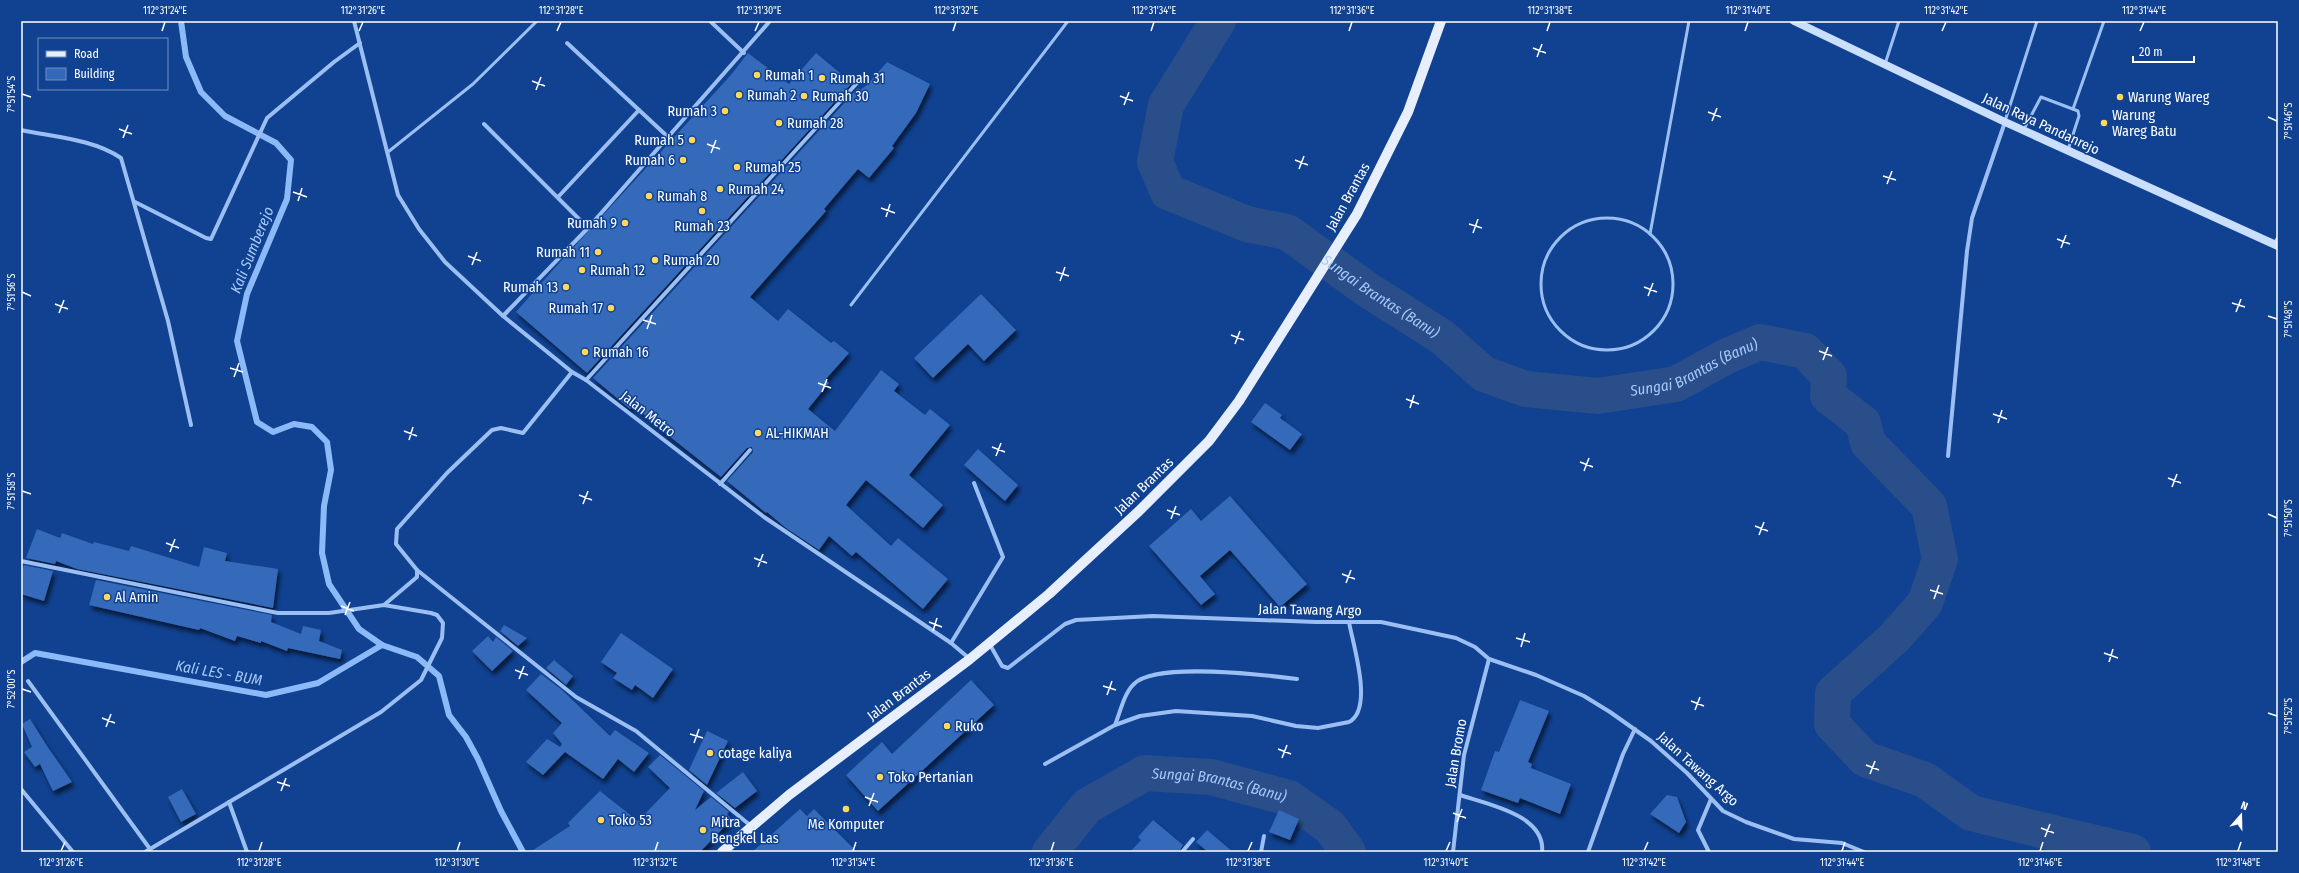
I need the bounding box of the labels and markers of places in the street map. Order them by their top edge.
place label: Rumah 1 [765,67,814,84]
marker: Rumah 1 [752,70,762,80]
place label: Rumah 31 [830,70,885,87]
marker: Rumah 31 [817,73,827,83]
place label: Rumah 2 [747,87,796,104]
place label: Rumah 30 [812,88,869,105]
place label: Warung Wareg [2128,89,2210,106]
marker: Rumah 2 [734,90,744,100]
marker: Rumah 30 [799,91,809,101]
marker: Warung Wareg [2115,92,2125,102]
place label: Rumah 3 [667,103,717,120]
marker: Rumah 3 [720,106,730,116]
place label: Warung Wareg Batu [2112,107,2177,140]
place label: Rumah 28 [787,115,843,132]
marker: Rumah 28 [774,118,784,128]
marker: Warung Wareg Batu [2099,118,2109,128]
place label: Rumah 5 [634,132,684,149]
marker: Rumah 5 [687,135,697,145]
place label: Rumah 6 [625,152,675,169]
marker: Rumah 6 [678,155,688,165]
place label: Rumah 25 [745,159,801,176]
marker: Rumah 25 [732,162,742,172]
place label: Rumah 24 [728,181,784,198]
marker: Rumah 24 [715,184,725,194]
place label: Rumah 8 [657,188,707,205]
marker: Rumah 8 [644,191,654,201]
marker: Rumah 23 [697,206,707,216]
place label: Rumah 9 [567,215,617,232]
marker: Rumah 9 [620,218,630,228]
place label: Rumah 23 [674,218,730,235]
place label: Rumah 11 [536,244,590,261]
marker: Rumah 11 [593,247,603,257]
place label: Rumah 20 [663,252,720,269]
marker: Rumah 20 [650,255,660,265]
place label: Rumah 12 [590,262,645,279]
marker: Rumah 12 [577,265,587,275]
place label: Rumah 13 [503,279,558,296]
marker: Rumah 13 [561,282,571,292]
place label: Rumah 17 [549,300,603,317]
marker: Rumah 17 [606,303,616,313]
place label: Rumah 16 [593,344,649,361]
marker: Rumah 16 [580,347,590,357]
place label: AL-HIKMAH [766,425,829,442]
marker: AL-HIKMAH [753,428,763,438]
place label: Al Amin [115,589,158,606]
marker: Al Amin [102,592,112,602]
place label: Ruko [955,718,984,735]
marker: Ruko [942,721,952,731]
place label: cotage kaliya [718,745,792,762]
marker: cotage kaliya [705,748,715,758]
place label: Toko Pertanian [888,769,973,786]
marker: Toko Pertanian [875,772,885,782]
marker: Me Komputer [841,804,851,814]
place label: Toko 53 [609,812,652,829]
place label: Mitra Bengkel Las [711,814,779,847]
marker: Toko 53 [596,815,606,825]
place label: Me Komputer [808,816,884,833]
marker: Mitra Bengkel Las [698,825,708,835]

